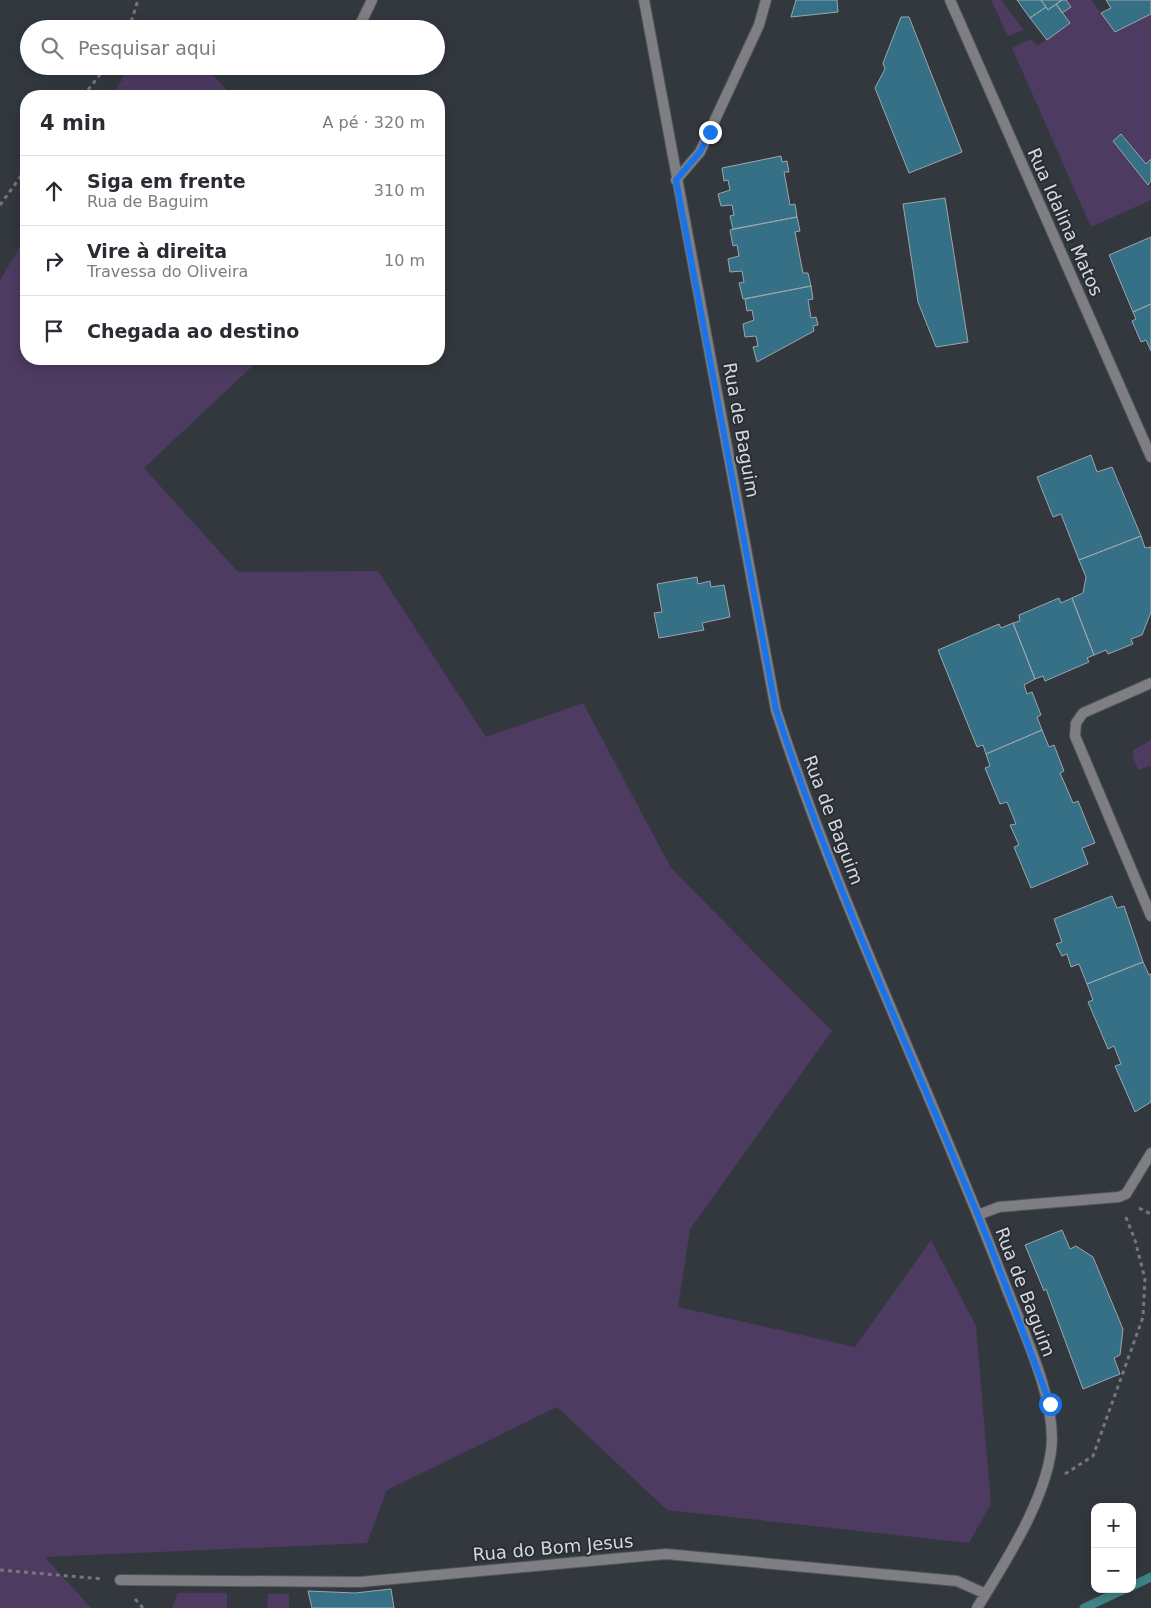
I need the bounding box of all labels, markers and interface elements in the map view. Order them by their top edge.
search box [20,20,445,75]
icon: search [38,34,66,62]
text: Pesquisar aqui [78,37,216,59]
text: 4 min [40,111,106,135]
text: A pé · 320 m [323,113,425,132]
route end [699,121,722,144]
street label: Rua Idalina Matos [1023,145,1108,299]
text: Siga em frente [87,170,246,192]
icon: ahead [40,177,68,205]
text: 310 m [374,181,425,200]
text: Rua de Baguim [87,192,209,211]
text: Vire à direita [87,240,227,262]
icon: right [40,247,68,275]
text: 10 m [384,251,425,270]
text: Travessa do Oliveira [87,262,248,281]
icon: arrive [40,317,68,345]
text: Chegada ao destino [87,320,299,342]
street label: Rua de Baguim [719,361,764,499]
street label: Rua de Baguim [799,752,868,887]
street label: Rua de Baguim [991,1224,1060,1359]
route start [1039,1393,1062,1416]
map controls [1091,1503,1136,1593]
button: + [1091,1503,1136,1548]
street label: Rua do Bom Jesus [472,1530,634,1565]
button: − [1091,1548,1136,1593]

